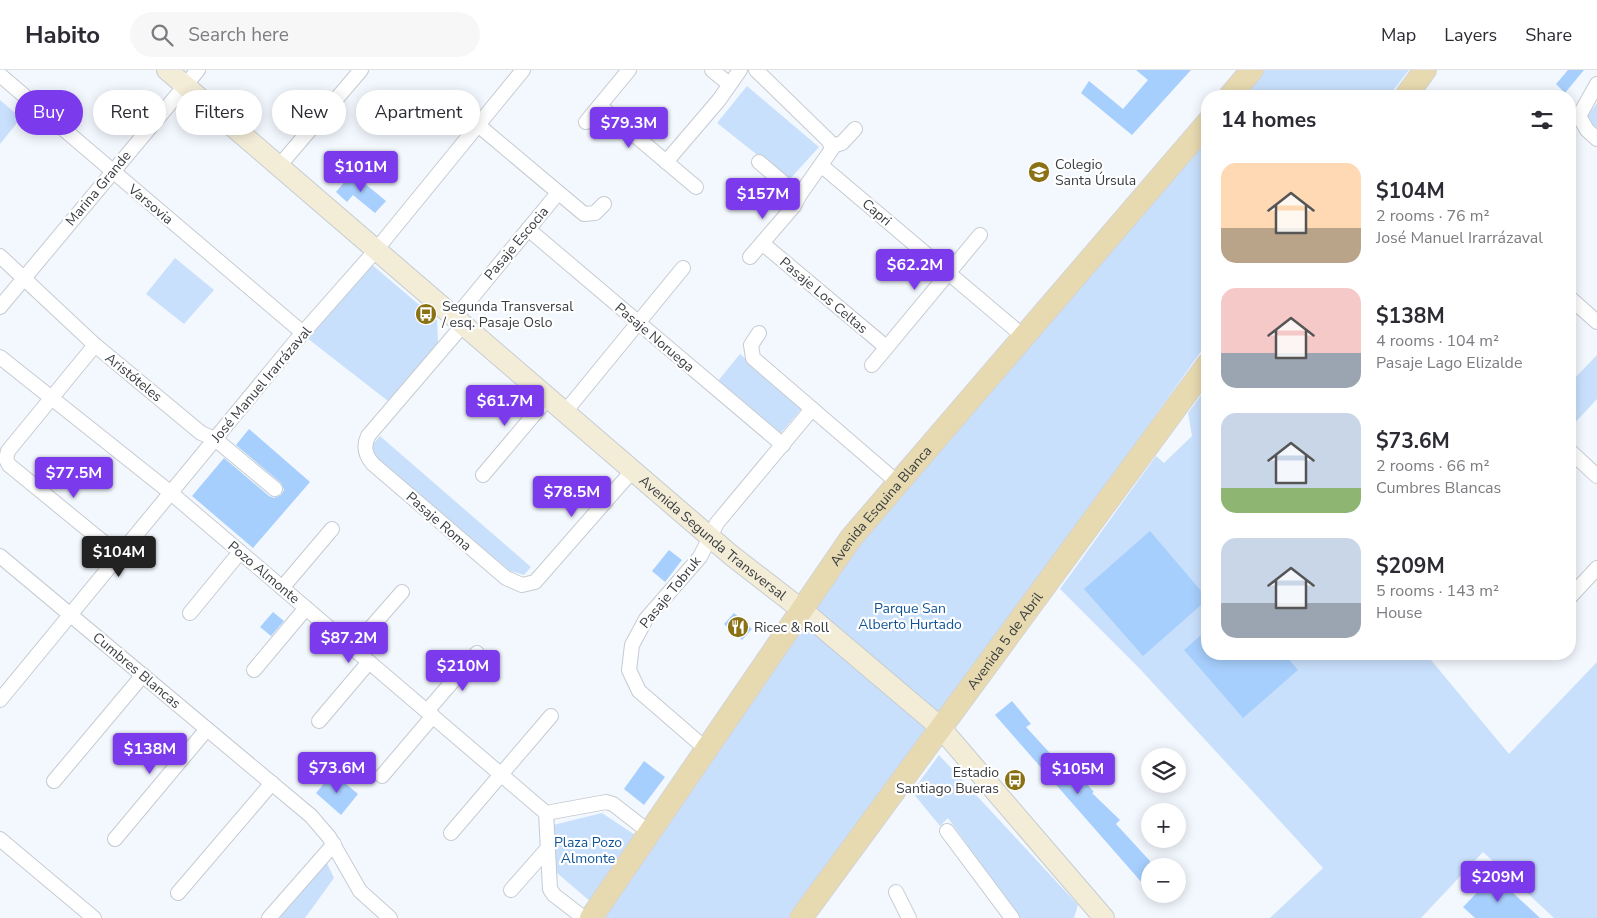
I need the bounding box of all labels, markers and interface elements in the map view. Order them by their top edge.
search box [130,12,480,57]
text: Habito [25,19,100,51]
icon: search [148,21,176,49]
text: Search here [188,22,289,48]
text: Map [1381,23,1416,47]
text: Layers [1444,23,1497,47]
text: Share [1525,23,1572,47]
chip: Buy [15,90,83,135]
chip: Rent [93,90,166,135]
chip: Filters [176,90,262,135]
chip: New [272,90,346,135]
chip: Apartment [356,90,480,135]
pin: $79.3M [588,106,670,149]
text: 14 homes [1221,106,1316,134]
icon: filters [1528,106,1556,134]
text: $79.3M [601,112,657,134]
street label: Marina Grande [61,147,135,230]
pin: $101M [326,150,396,193]
place label: Colegio Santa Úrsula [1055,155,1136,190]
text: $101M [335,156,387,178]
school or university icon: Colegio Santa Úrsula [1027,160,1051,184]
text: $104M [1376,177,1445,205]
pin: $157M [728,178,798,220]
street label: Varsovia [123,179,177,229]
text: $157M [737,183,789,205]
icon: home [1261,183,1321,243]
street label: Capri [858,194,895,230]
street label: Pasaje Escocia [480,203,553,284]
text: 2 rooms · 76 m² [1376,205,1489,227]
text: José Manuel Irarrázaval [1376,227,1543,249]
pin: $62.2M [874,248,956,291]
street label: Pasaje Los Celtas [776,253,872,338]
text: $62.2M [887,254,943,276]
place label: Segunda Transversal / esq. Pasaje Oslo [441,297,574,332]
street label: Pasaje Noruega [611,298,699,376]
bus stop icon: Segunda Transversal / esq. Pasaje Oslo [414,302,438,326]
text: $138M [1376,302,1445,330]
icon: home [1261,308,1321,368]
street label: José Manuel Irarrázaval [206,322,316,447]
text: 4 rooms · 104 m² [1376,330,1499,352]
street label: Aristóteles [101,349,166,406]
text: Pasaje Lago Elizalde [1376,352,1522,374]
pin: $61.7M [464,384,546,427]
text: $61.7M [477,390,533,412]
text: $73.6M [1376,427,1450,455]
icon: home [1261,433,1321,493]
street label: Avenida Esquina Blanca [826,442,936,570]
text: 2 rooms · 66 m² [1376,455,1489,477]
pin: $77.5M [33,456,115,499]
text: $77.5M [46,462,102,484]
street label: Avenida Segunda Transversal [635,471,791,605]
pin: $78.5M [531,476,613,518]
text: Cumbres Blancas [1376,477,1501,499]
text: $78.5M [544,481,600,503]
street label: Pasaje Roma [402,488,475,555]
pin: $104M [84,536,154,578]
street label: Pozo Almonte [224,537,304,608]
text: $104M [93,541,145,563]
street label: Pasaje Tobruk [635,552,706,632]
text: $209M [1376,552,1445,580]
icon: home [1261,558,1321,618]
text: 5 rooms · 143 m² [1376,580,1499,602]
street label: Avenida 5 de Abril [963,588,1048,694]
park label: Parque San Alberto Hurtado [858,599,962,634]
text: House [1376,602,1422,624]
restaurant icon: Ricec & Roll [726,615,750,639]
place label: Ricec & Roll [754,618,830,637]
pin: $87.2M [308,622,390,664]
text: $87.2M [321,627,377,649]
street label: Cumbres Blancas [89,628,185,713]
pin: $210M [428,650,498,692]
text: $210M [437,655,489,677]
pin: $138M [115,732,185,775]
text: $138M [124,738,176,760]
map controls [1141,748,1186,903]
button: layers [1141,748,1186,793]
pin: $73.6M [296,752,378,794]
pin: $105M [1043,752,1113,795]
text: $73.6M [309,757,365,779]
text: $105M [1052,758,1104,780]
place label: Estadio Santiago Bueras [896,763,999,798]
bus stop icon: Estadio Santiago Bueras [1003,768,1027,792]
button: + [1141,803,1186,848]
park label: Plaza Pozo Almonte [554,833,622,868]
button: − [1141,858,1186,903]
pin: $209M [1463,860,1533,903]
text: $209M [1472,866,1524,888]

